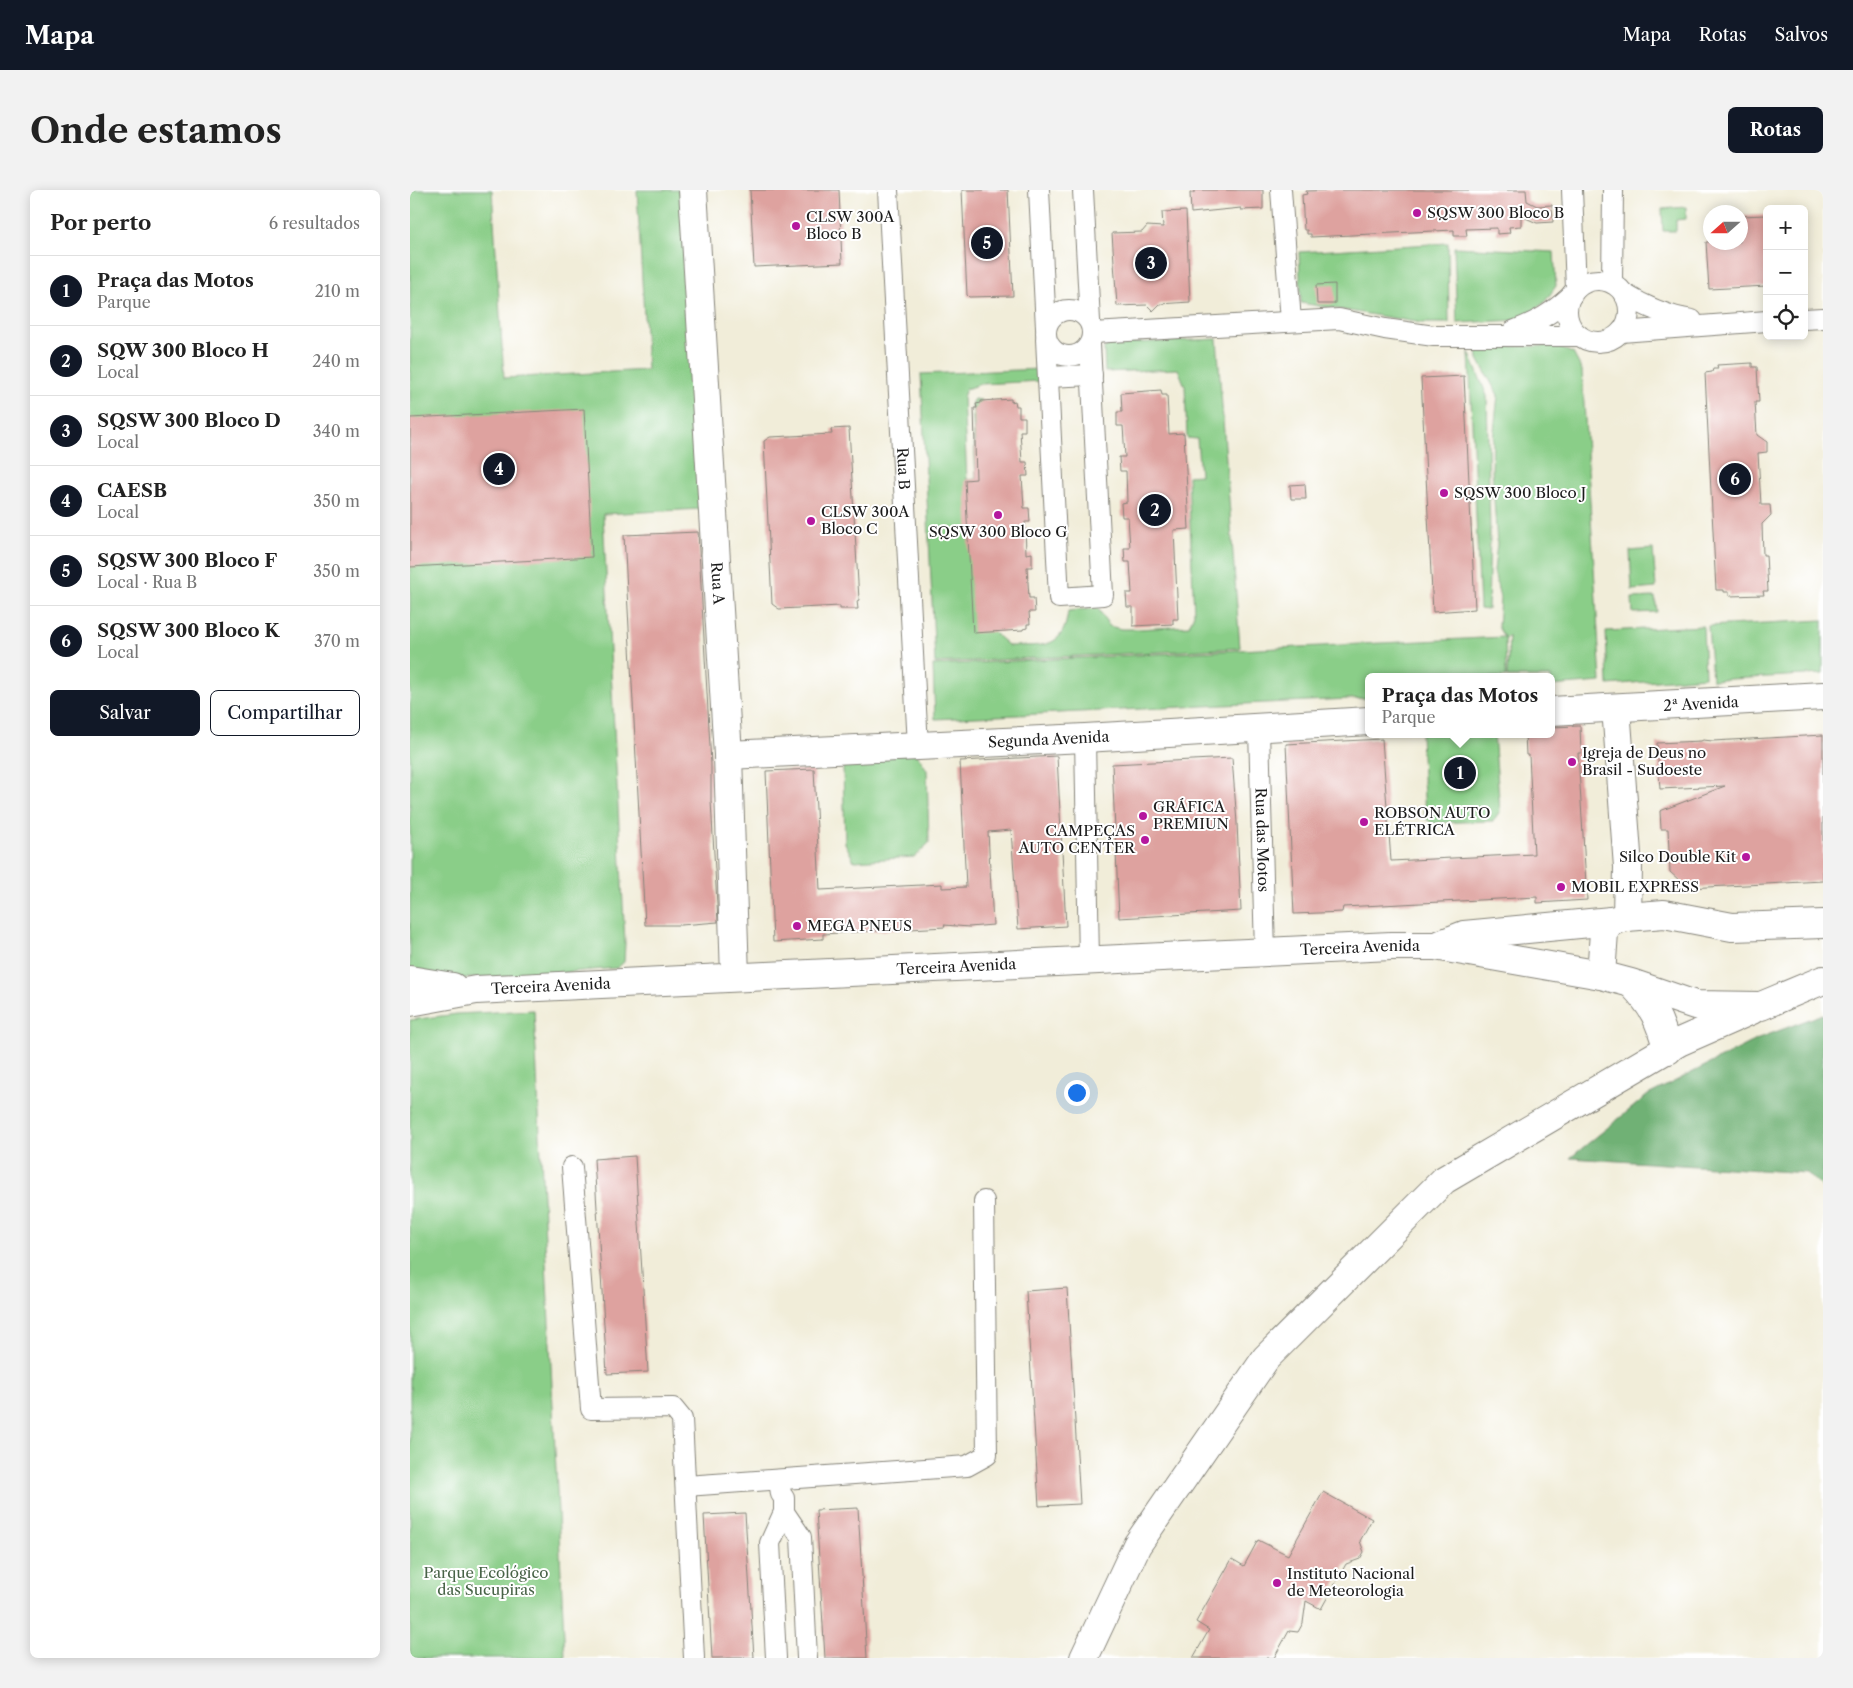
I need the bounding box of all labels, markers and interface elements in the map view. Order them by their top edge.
text: Mapa [25,21,94,50]
text: Mapa [1623,24,1671,46]
text: Rotas [1699,24,1747,46]
text: Salvos [1775,24,1828,46]
button: Rotas [1728,107,1823,153]
text: Onde estamos [30,109,282,152]
place label: SQSW 300 Bloco B [1427,203,1564,222]
north arrow [1703,205,1748,250]
map controls [1763,205,1808,340]
button: + [1763,205,1808,250]
place label: CLSW 300A Bloco B [806,207,895,243]
marker: SQSW 300 Bloco B [1411,207,1423,219]
text: Por perto [50,210,151,235]
text: 6 resultados [269,213,360,233]
marker: CLSW 300A Bloco B [790,220,802,232]
pin: 5 [971,224,1003,262]
pin: 3 [1135,244,1167,282]
button: − [1763,250,1808,295]
text: Praça das Motos [97,269,254,292]
text: 1 [62,281,70,301]
text: 210 m [315,281,360,301]
text: Parque [97,292,151,312]
button: locate [1763,295,1808,340]
text: SQW 300 Bloco H [97,339,269,362]
text: 2 [61,351,71,371]
text: 240 m [312,351,360,371]
text: Local [97,362,139,382]
text: SQSW 300 Bloco D [97,409,281,432]
text: 3 [61,421,71,441]
text: 340 m [313,421,360,441]
text: Local [97,432,139,452]
street label: Rua B [893,447,914,490]
pin: 4 [483,450,515,488]
pin: 6 [1719,460,1751,498]
text: CAESB [97,479,167,502]
place label: SQSW 300 Bloco J [1454,483,1586,502]
marker: SQSW 300 Bloco J [1438,487,1450,499]
text: 4 [61,491,71,511]
text: 350 m [313,491,360,511]
pin: 2 [1139,491,1171,529]
text: Local [97,502,139,522]
place label: CLSW 300A Bloco C [821,502,910,538]
marker: SQSW 300 Bloco G [992,509,1004,521]
marker: CLSW 300A Bloco C [805,515,817,527]
place label: SQSW 300 Bloco G [929,522,1067,541]
text: SQSW 300 Bloco F [97,549,277,572]
text: 5 [62,561,70,581]
text: 350 m [313,561,360,581]
street label: Rua A [707,561,729,606]
text: Local · Rua B [97,572,197,592]
text: SQSW 300 Bloco K [97,619,279,642]
text: 6 [61,631,71,651]
text: 370 m [314,631,360,651]
text: Local [97,642,139,662]
popup [1365,673,1555,738]
text: Praça das Motos [1382,684,1538,707]
button: Salvar [50,690,200,736]
button: Compartilhar [210,690,360,736]
street label: 2ª Avenida [1663,692,1739,715]
text: Parque [1382,707,1435,727]
street label: Segunda Avenida [987,727,1110,752]
place label: Igreja de Deus no Brasil - Sudoeste [1582,743,1706,779]
pin: 1 [1444,754,1476,792]
marker: Igreja de Deus no Brasil - Sudoeste [1566,756,1578,768]
street label: Rua das Motos [1252,787,1273,892]
place label: GRÁFICA PREMIUN [1153,797,1229,833]
place label: ROBSON AUTO ELÉTRICA [1374,803,1490,839]
marker: GRÁFICA PREMIUN [1137,810,1149,822]
marker: ROBSON AUTO ELÉTRICA [1358,816,1370,828]
place label: CAMPEÇAS AUTO CENTER [1017,821,1136,857]
marker: CAMPEÇAS AUTO CENTER [1139,834,1151,846]
place label: Silco Double Kit [1619,847,1737,866]
marker: Silco Double Kit [1740,851,1752,863]
place label: MOBIL EXPRESS [1571,877,1699,896]
marker: MOBIL EXPRESS [1555,881,1567,893]
place label: MEGA PNEUS [807,916,912,935]
marker: MEGA PNEUS [791,920,803,932]
street label: Terceira Avenida [1300,936,1420,959]
street label: Terceira Avenida [896,954,1017,979]
street label: Terceira Avenida [490,974,611,998]
your location [1064,1080,1090,1106]
park label: Parque Ecológico das Sucupiras [423,1563,549,1599]
place label: Instituto Nacional de Meteorologia [1287,1564,1415,1600]
marker: Instituto Nacional de Meteorologia [1271,1577,1283,1589]

